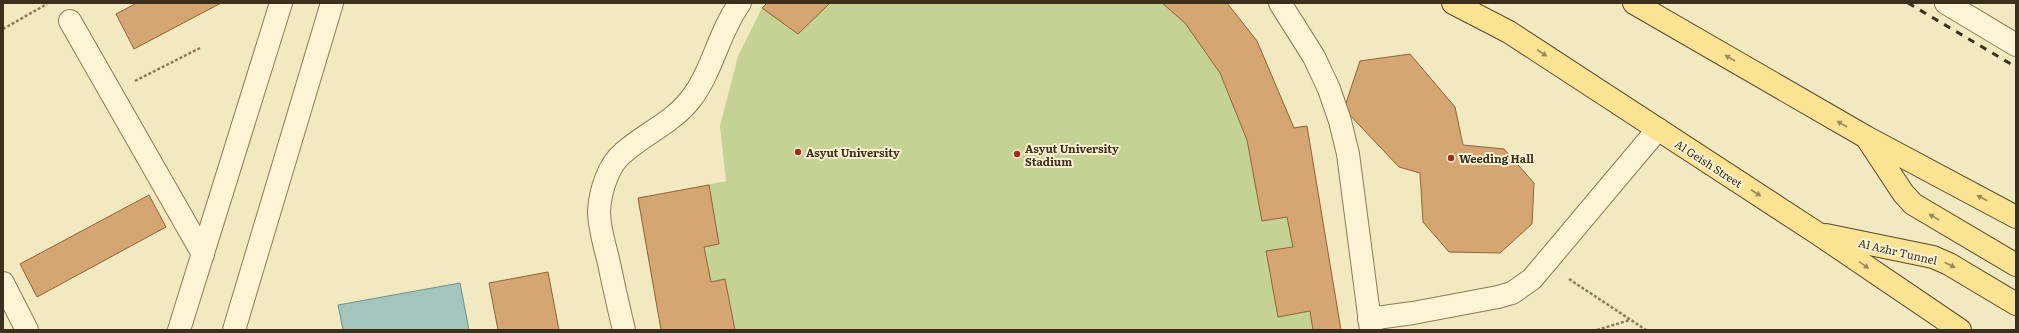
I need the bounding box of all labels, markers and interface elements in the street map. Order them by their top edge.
one-way arrow [1537,49,1547,57]
one-way arrow [1724,55,1736,62]
one-way arrow [1836,120,1848,127]
street label: Al Geish Street [1672,135,1746,191]
place label: Asyut University Stadium [1025,140,1119,169]
place label: Asyut University [806,144,900,160]
marker: Asyut University [793,147,803,157]
marker: Asyut University Stadium [1012,149,1022,159]
place label: Weeding Hall [1459,150,1534,166]
marker: Weeding Hall [1446,153,1456,163]
one-way arrow [1751,189,1761,197]
one-way arrow [1976,195,1987,202]
one-way arrow [1928,214,1940,221]
street label: Al Azhr Tunnel [1857,234,1939,268]
one-way arrow [1859,261,1870,269]
one-way arrow [1944,262,1956,268]

